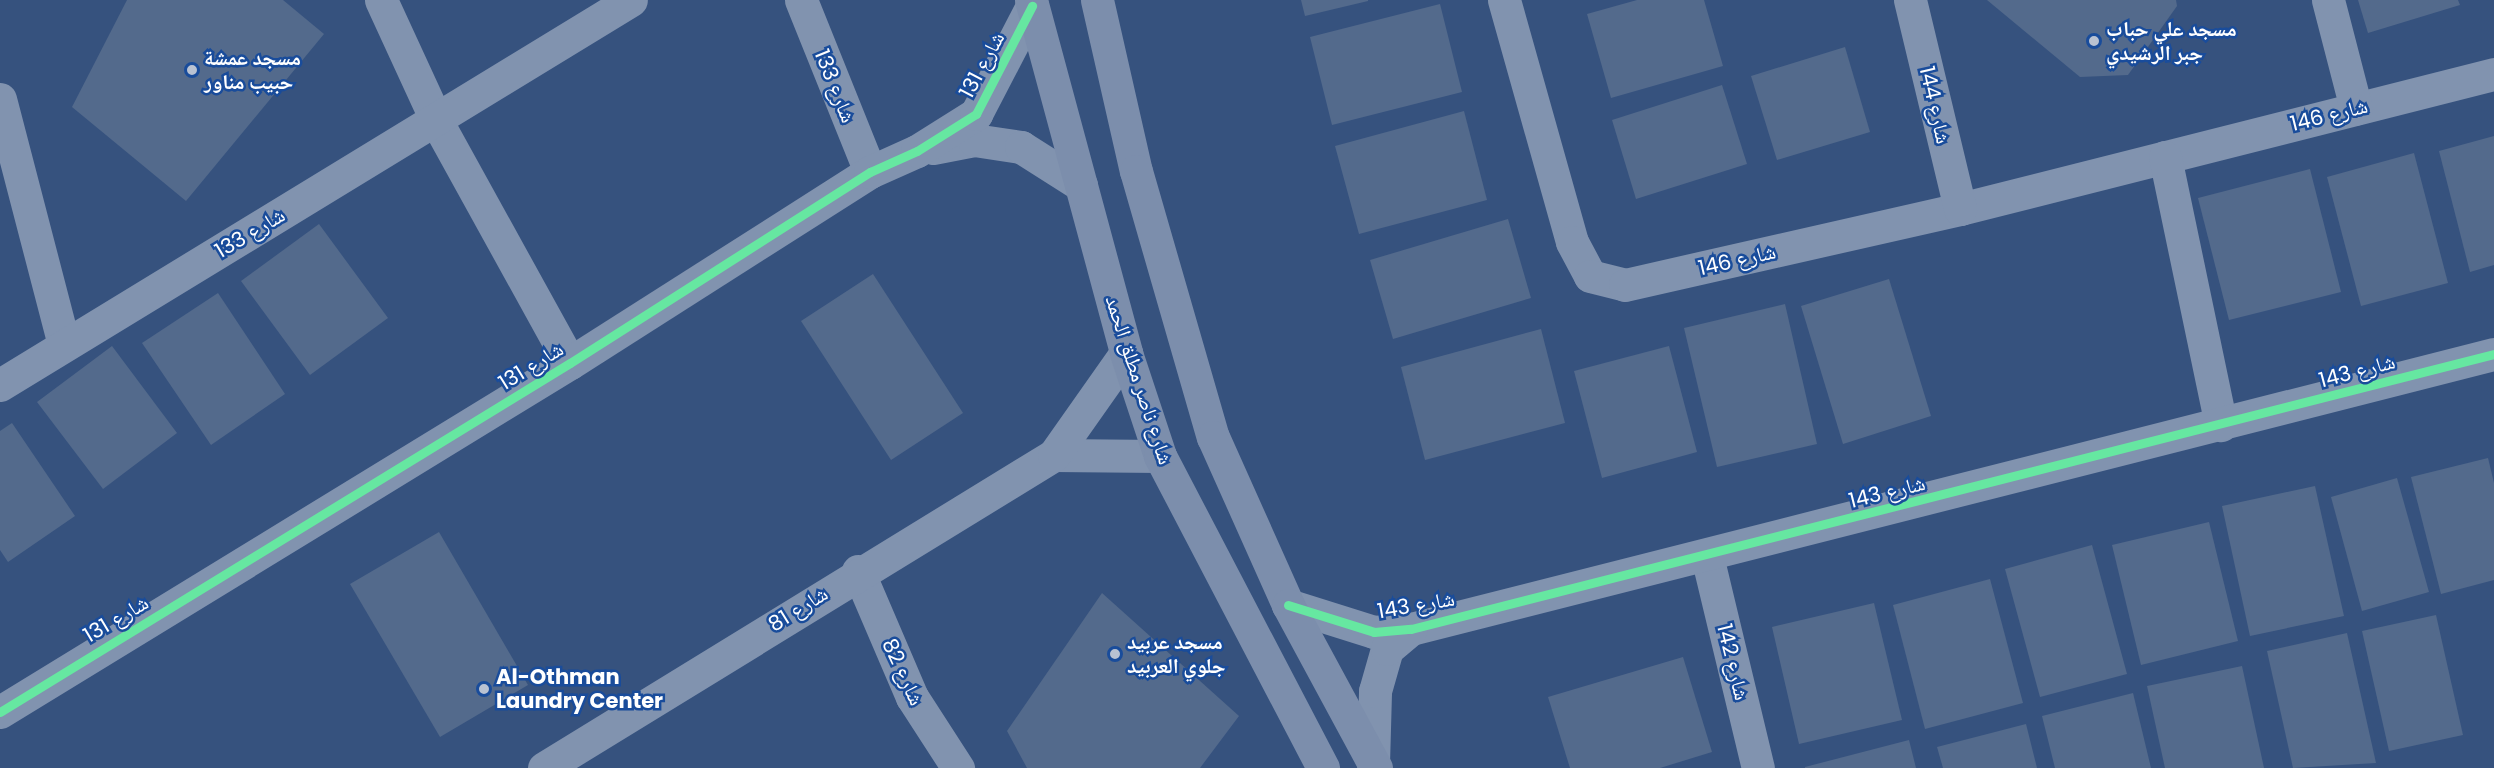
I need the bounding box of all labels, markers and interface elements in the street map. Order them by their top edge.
place label: مسجد علي حباب جبر الرشيدي [2106,16,2237,66]
street label: شارع 131 [954,28,1010,102]
marker: مسجد علي حباب جبر الرشيدي [2087,34,2101,48]
place label: مسجد عمشة حبيب مناور [204,45,301,95]
street label: شارع 133 [809,46,861,126]
marker: مسجد عمشة حبيب مناور [185,63,199,77]
street label: شارع 144 [1914,64,1956,146]
street label: شارع 146 [2288,93,2370,137]
street label: شارع 133 [211,202,289,264]
street label: شارع 146 [1696,239,1778,281]
street label: شارع ناصر مطلق الحمد [1100,292,1178,468]
street label: شارع 131 [494,336,568,396]
street label: شارع 143 [2316,349,2398,393]
street label: شارع 143 [1846,470,1928,514]
street label: شارع 81 [764,581,832,637]
street label: شارع 143 [1375,586,1457,624]
street label: شارع 131 [79,590,153,648]
street label: شارع 142 [1711,621,1755,703]
place label: مسجد عربيد جلوي العربيد [1127,629,1226,679]
street label: شارع 82 [877,635,929,709]
marker: مسجد عربيد جلوي العربيد [1108,647,1122,661]
place label: Al-Othman Laundry Center [496,664,663,714]
marker: Al-Othman Laundry Center [477,682,491,696]

